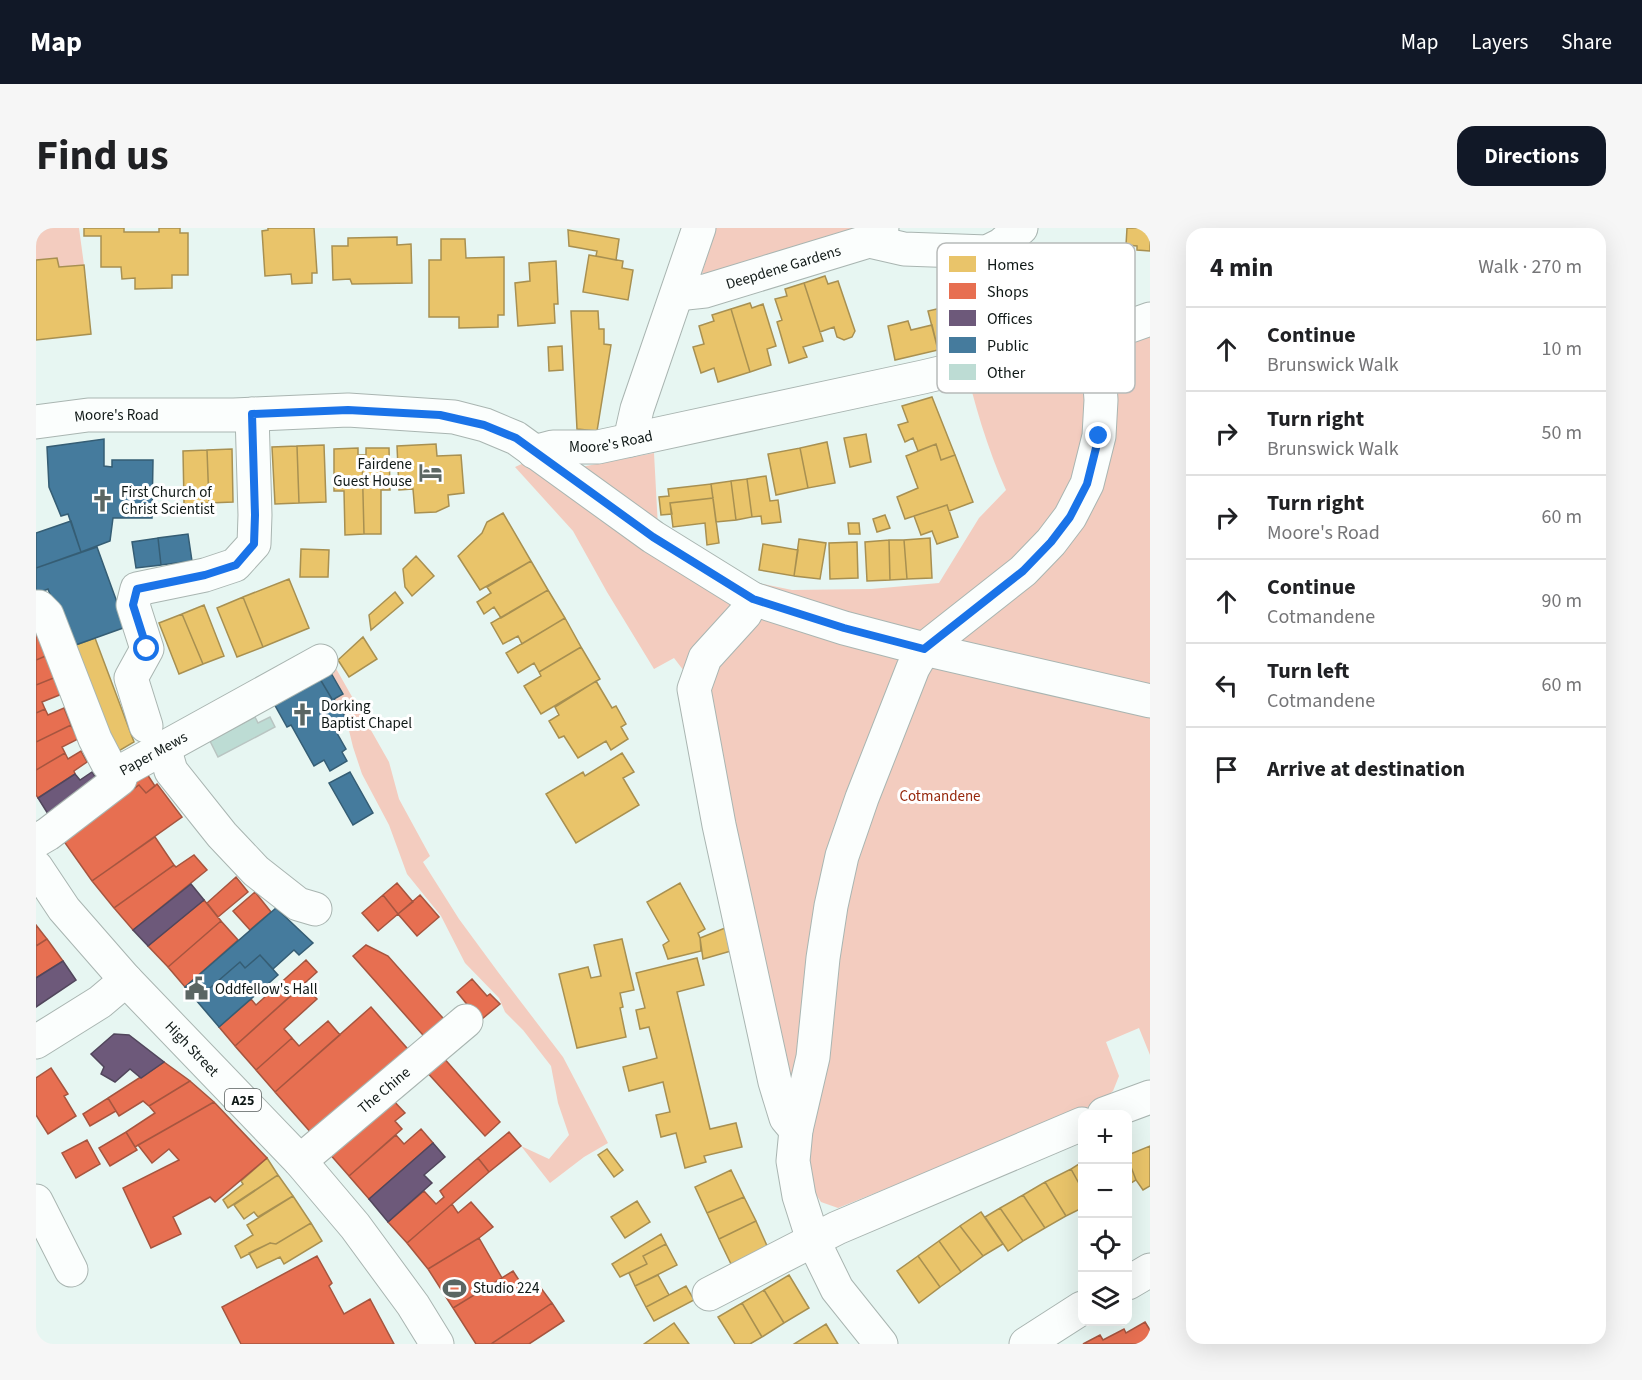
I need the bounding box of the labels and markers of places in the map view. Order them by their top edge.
place label: Fairdene Guest House [333,454,412,492]
hotel icon: Fairdene Guest House [417,460,443,486]
place label: First Church of Christ Scientist [121,482,215,520]
church icon: First Church of Christ Scientist [90,488,116,514]
place label: Dorking Baptist Chapel [321,696,412,734]
church icon: Dorking Baptist Chapel [290,702,316,728]
public building icon: Oddfellow's Hall [184,976,210,1002]
place label: Oddfellow's Hall [215,979,318,1000]
sports icon: Studio 224 [442,1275,468,1301]
place label: Studio 224 [473,1278,540,1299]

